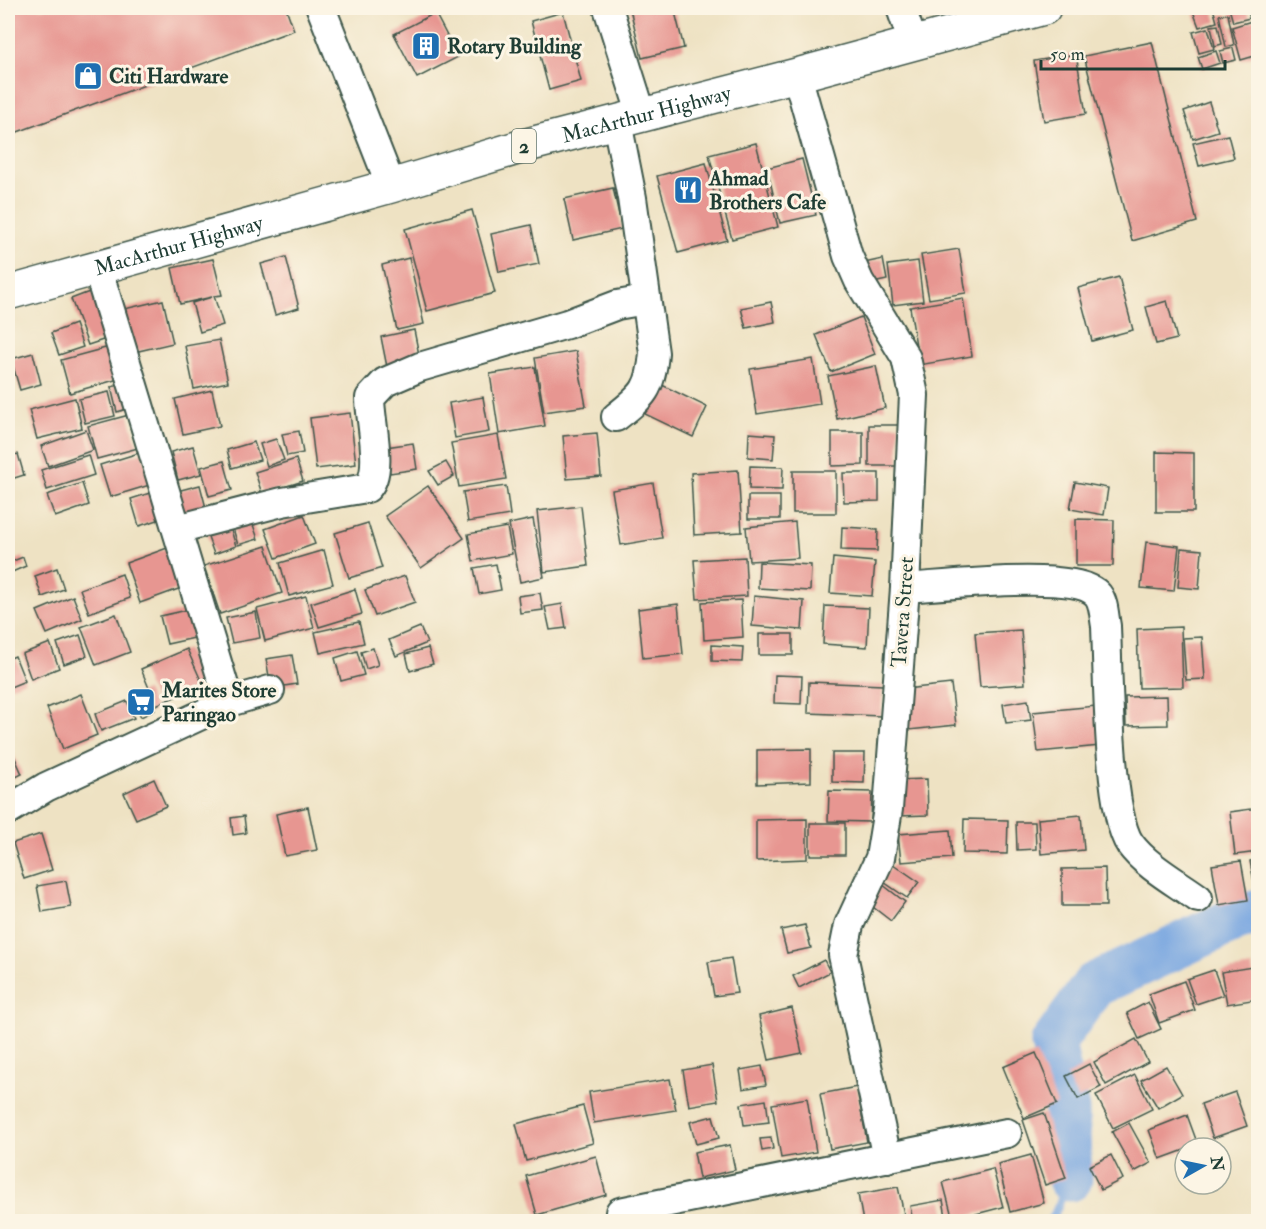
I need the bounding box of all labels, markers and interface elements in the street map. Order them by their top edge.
building icon: Rotary Building [410,30,442,62]
place label: Rotary Building [447,33,582,60]
scale bar [1041,33,1226,71]
text: 50 m [1050,43,1085,66]
shop icon: Citi Hardware [72,60,104,92]
place label: Citi Hardware [109,63,229,90]
street label: MacArthur Highway [559,79,735,149]
road number: 2 [512,129,536,163]
place label: Ahmad Brothers Cafe [708,165,826,216]
restaurant icon: Ahmad Brothers Cafe [672,174,704,206]
street label: MacArthur Highway [91,209,267,282]
street label: Tavera Street [886,556,920,668]
place label: Marites Store Paringao [161,677,277,728]
supermarket icon: Marites Store Paringao [125,686,157,718]
north arrow [1173,1136,1233,1196]
text: N [1206,1154,1228,1173]

